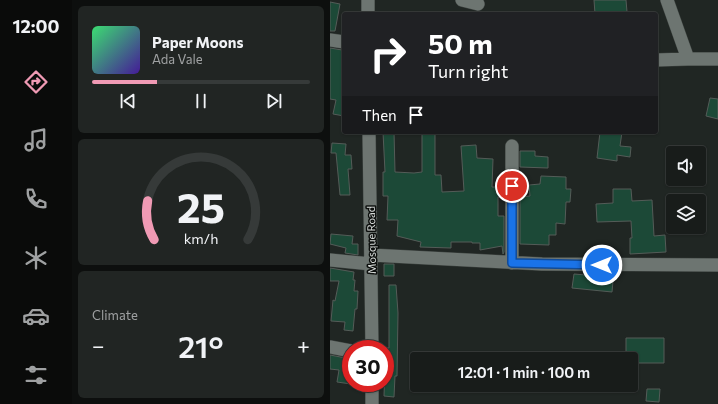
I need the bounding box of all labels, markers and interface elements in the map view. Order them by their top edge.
text: 12:00 [12,15,60,37]
text: 50 m [428,26,493,60]
icon: right [362,28,414,80]
text: Paper Moons [152,33,243,51]
text: Ada Vale [152,51,203,67]
text: Turn right [428,60,508,82]
icon: directions [22,68,50,96]
icon: previous [117,90,139,112]
icon: pause [190,90,212,112]
icon: next [263,90,285,112]
icon: arrive [405,104,427,126]
text: Then [362,106,397,124]
icon: music [22,126,50,154]
map controls [666,146,706,234]
button: sound [666,146,706,186]
pin [495,169,529,203]
icon: arrive [501,175,523,197]
text: 25 [177,181,225,232]
icon: phone [22,185,50,213]
button: layers [666,194,706,234]
street label: Mosque Road [364,206,378,274]
text: km/h [184,229,218,247]
icon: climate [22,244,50,272]
position arrow [581,244,623,286]
icon: car [22,302,50,330]
text: Climate [92,307,138,323]
text: 21° [178,327,223,364]
text: − [92,332,105,359]
text: + [297,332,310,359]
speed limit sign: 30 [342,340,394,392]
icon: filters [22,361,50,389]
text: 12:01 · 1 min · 100 m [458,363,590,381]

